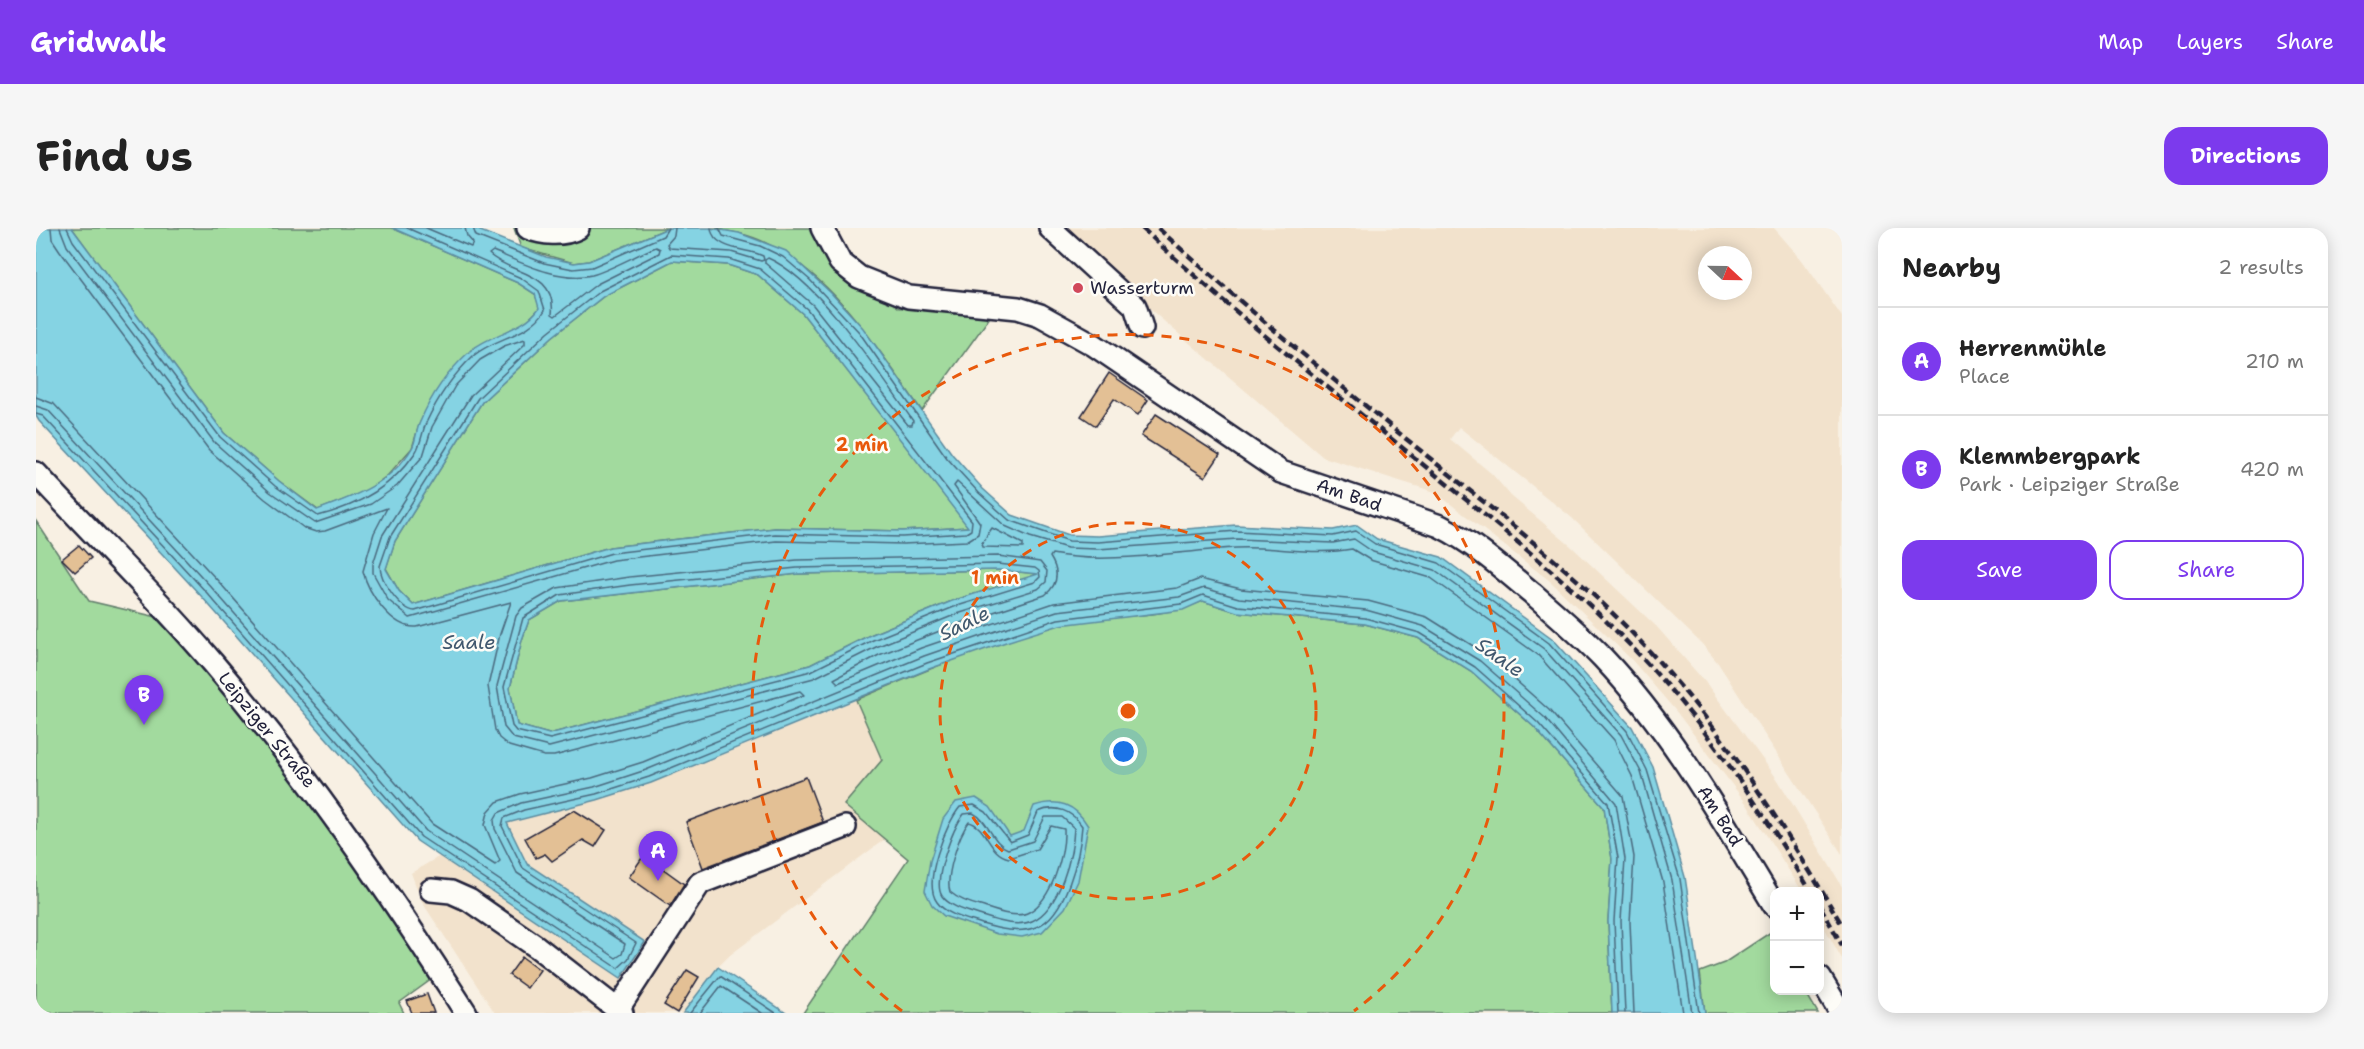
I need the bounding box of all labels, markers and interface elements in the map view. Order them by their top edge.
text: Gridwalk [30,23,167,61]
text: Map [2098,28,2143,56]
text: Layers [2176,28,2243,56]
text: Share [2276,28,2334,56]
button: Directions [2164,127,2328,185]
text: Find us [36,128,193,184]
north arrow [1698,246,1752,300]
text: Nearby [1902,250,2001,285]
text: 2 results [2218,254,2304,280]
place label: Wasserturm [1090,276,1194,300]
marker: Wasserturm [1071,281,1085,295]
text: Herrenmühle [1959,334,2106,363]
text: A [1914,348,1929,374]
text: 210 m [2245,348,2304,374]
text: Place [1959,363,2010,389]
text: 2 min [836,433,888,457]
text: Klemmbergpark [1959,442,2141,471]
text: B [1915,456,1928,482]
text: 420 m [2240,456,2304,482]
text: Park · Leipziger Straße [1959,471,2180,497]
street label: Am Bad [1313,473,1385,517]
button: Save [1902,540,2097,600]
button: Share [2109,540,2304,600]
text: 1 min [971,566,1019,590]
water label: Saale [934,600,994,646]
water label: Saale [442,629,496,655]
water label: Saale [1471,631,1529,683]
street label: Leipziger Straße [213,667,321,793]
pin: B [124,676,164,725]
centre of rings [1118,701,1138,721]
your location [1109,737,1138,766]
street label: Am Bad [1692,781,1748,851]
pin: A [638,832,678,881]
map controls [1770,887,1824,995]
button: + [1770,887,1824,941]
button: − [1770,941,1824,995]

